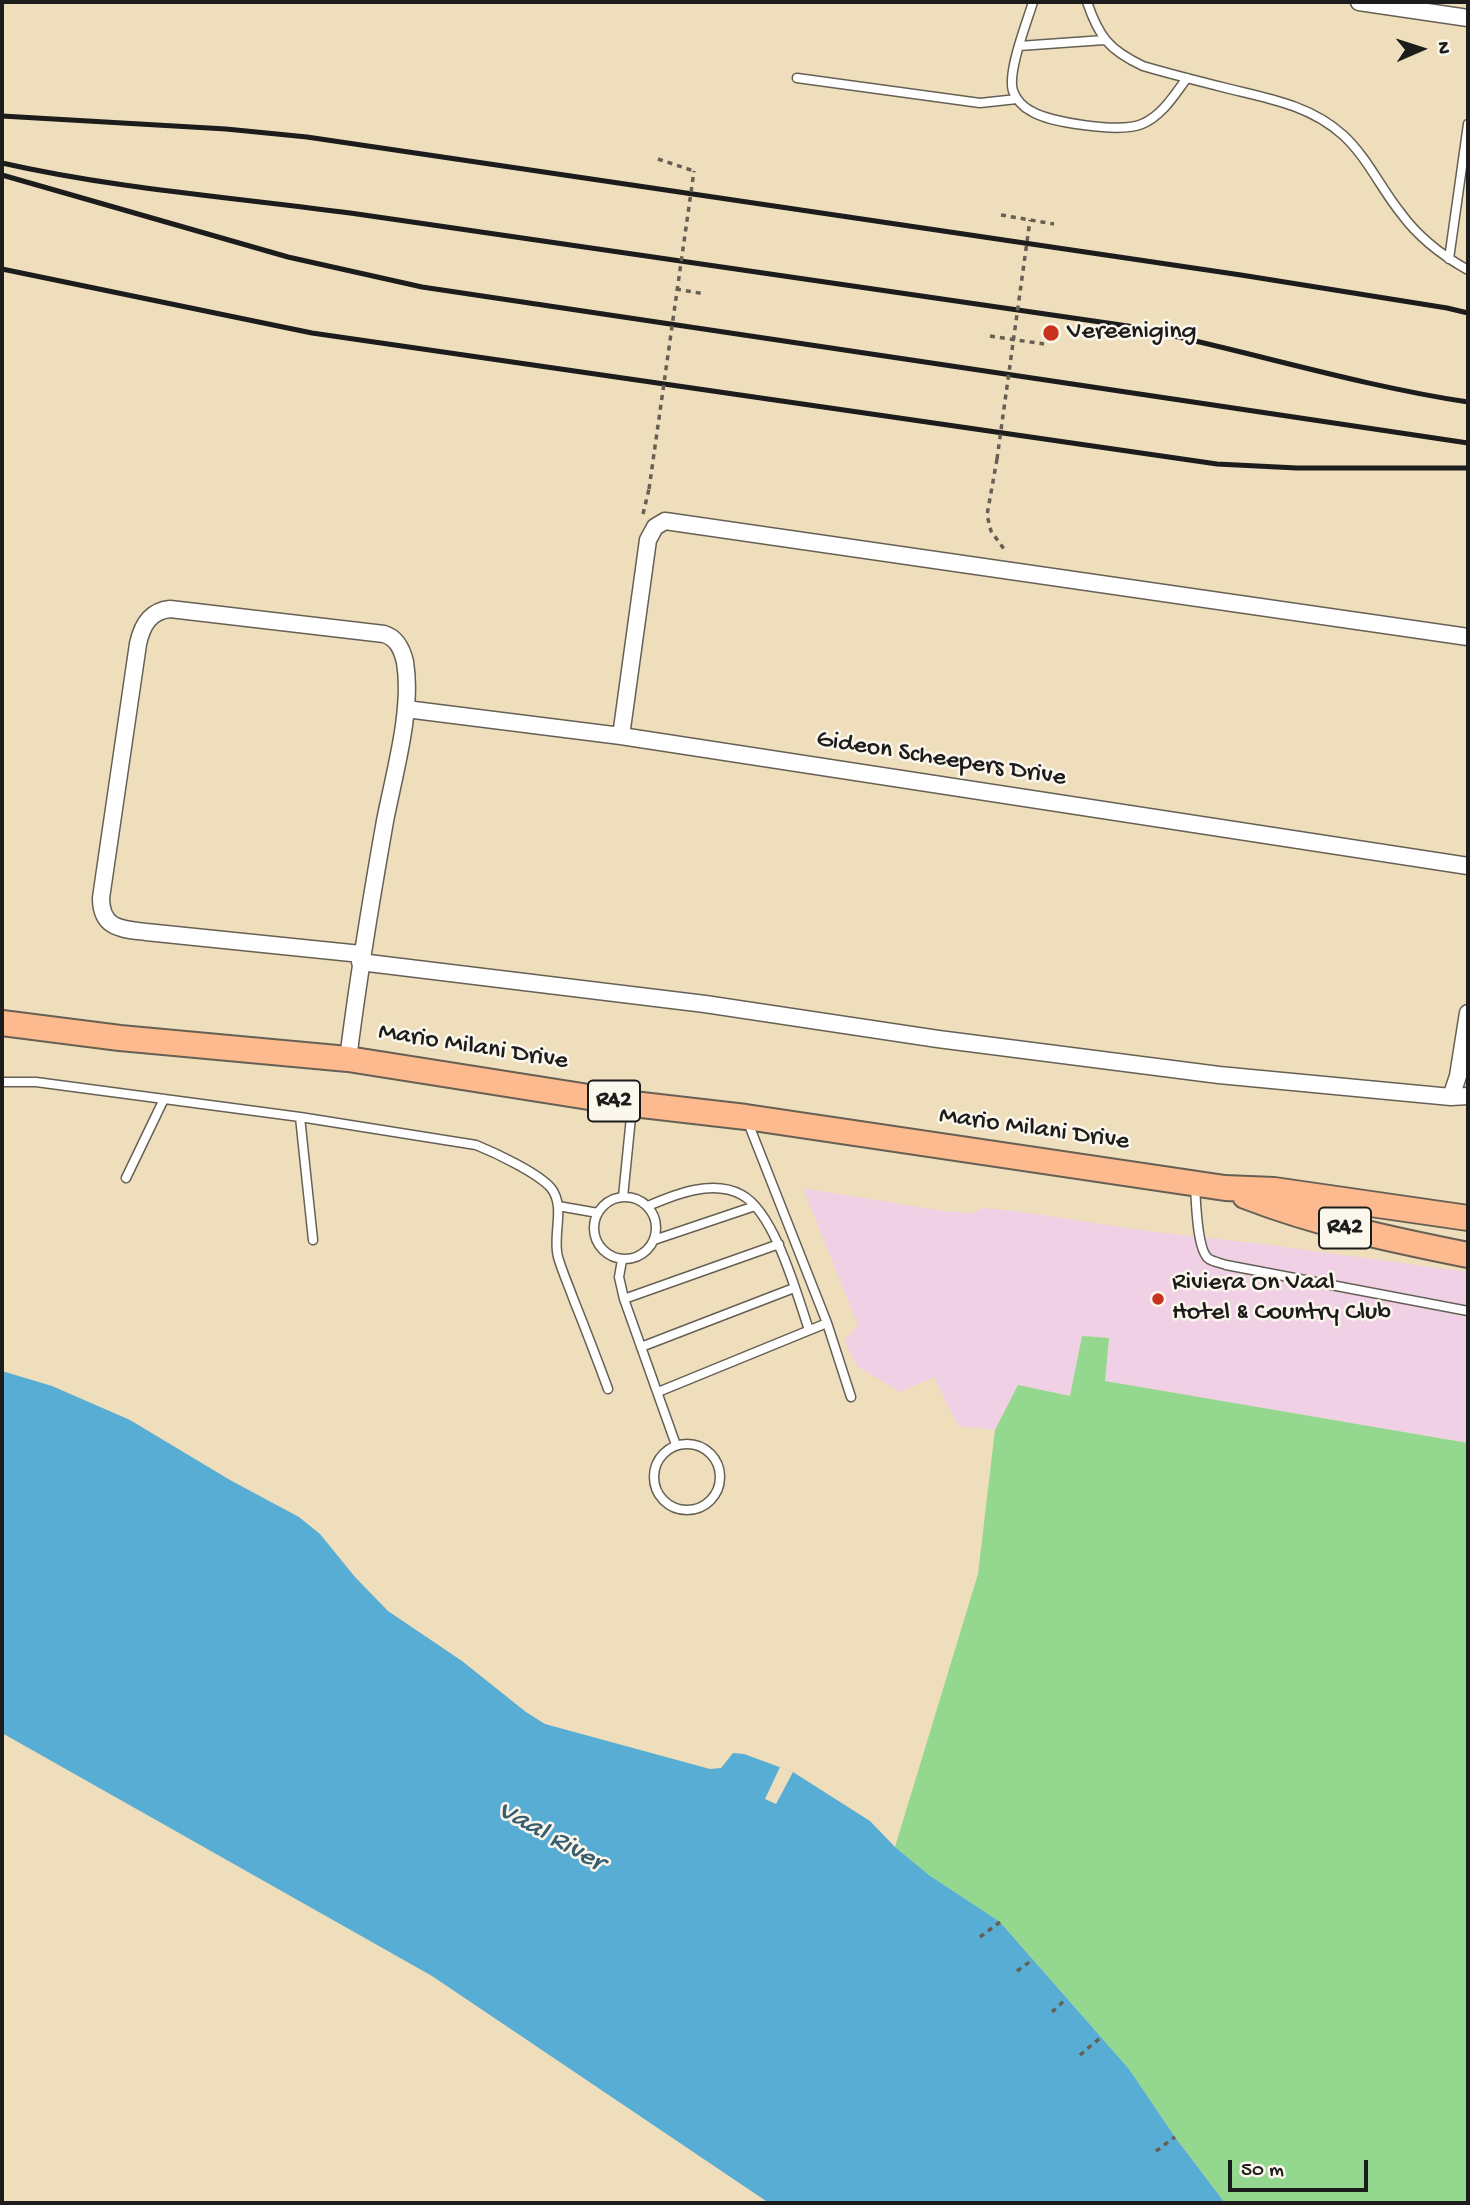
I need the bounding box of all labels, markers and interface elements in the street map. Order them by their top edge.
north arrow [1386,14,1456,84]
text: N [1431,41,1454,55]
place label: Vereeniging [1067,317,1196,349]
marker: Vereeniging [1041,323,1061,343]
street label: Gideon Scheepers Drive [814,725,1068,795]
street label: Mario Milani Drive [376,1018,570,1078]
road number: R42 [588,1080,640,1121]
street label: Mario Milani Drive [937,1101,1131,1159]
road number: R42 [1319,1208,1371,1248]
place label: Riviera On Vaal Hotel & Country Club [1172,1268,1391,1330]
marker: Riviera On Vaal Hotel & Country Club [1150,1291,1166,1307]
water label: Vaal River [491,1795,609,1881]
scale bar [1232,2146,1372,2190]
text: 50 m [1241,2159,1284,2184]

